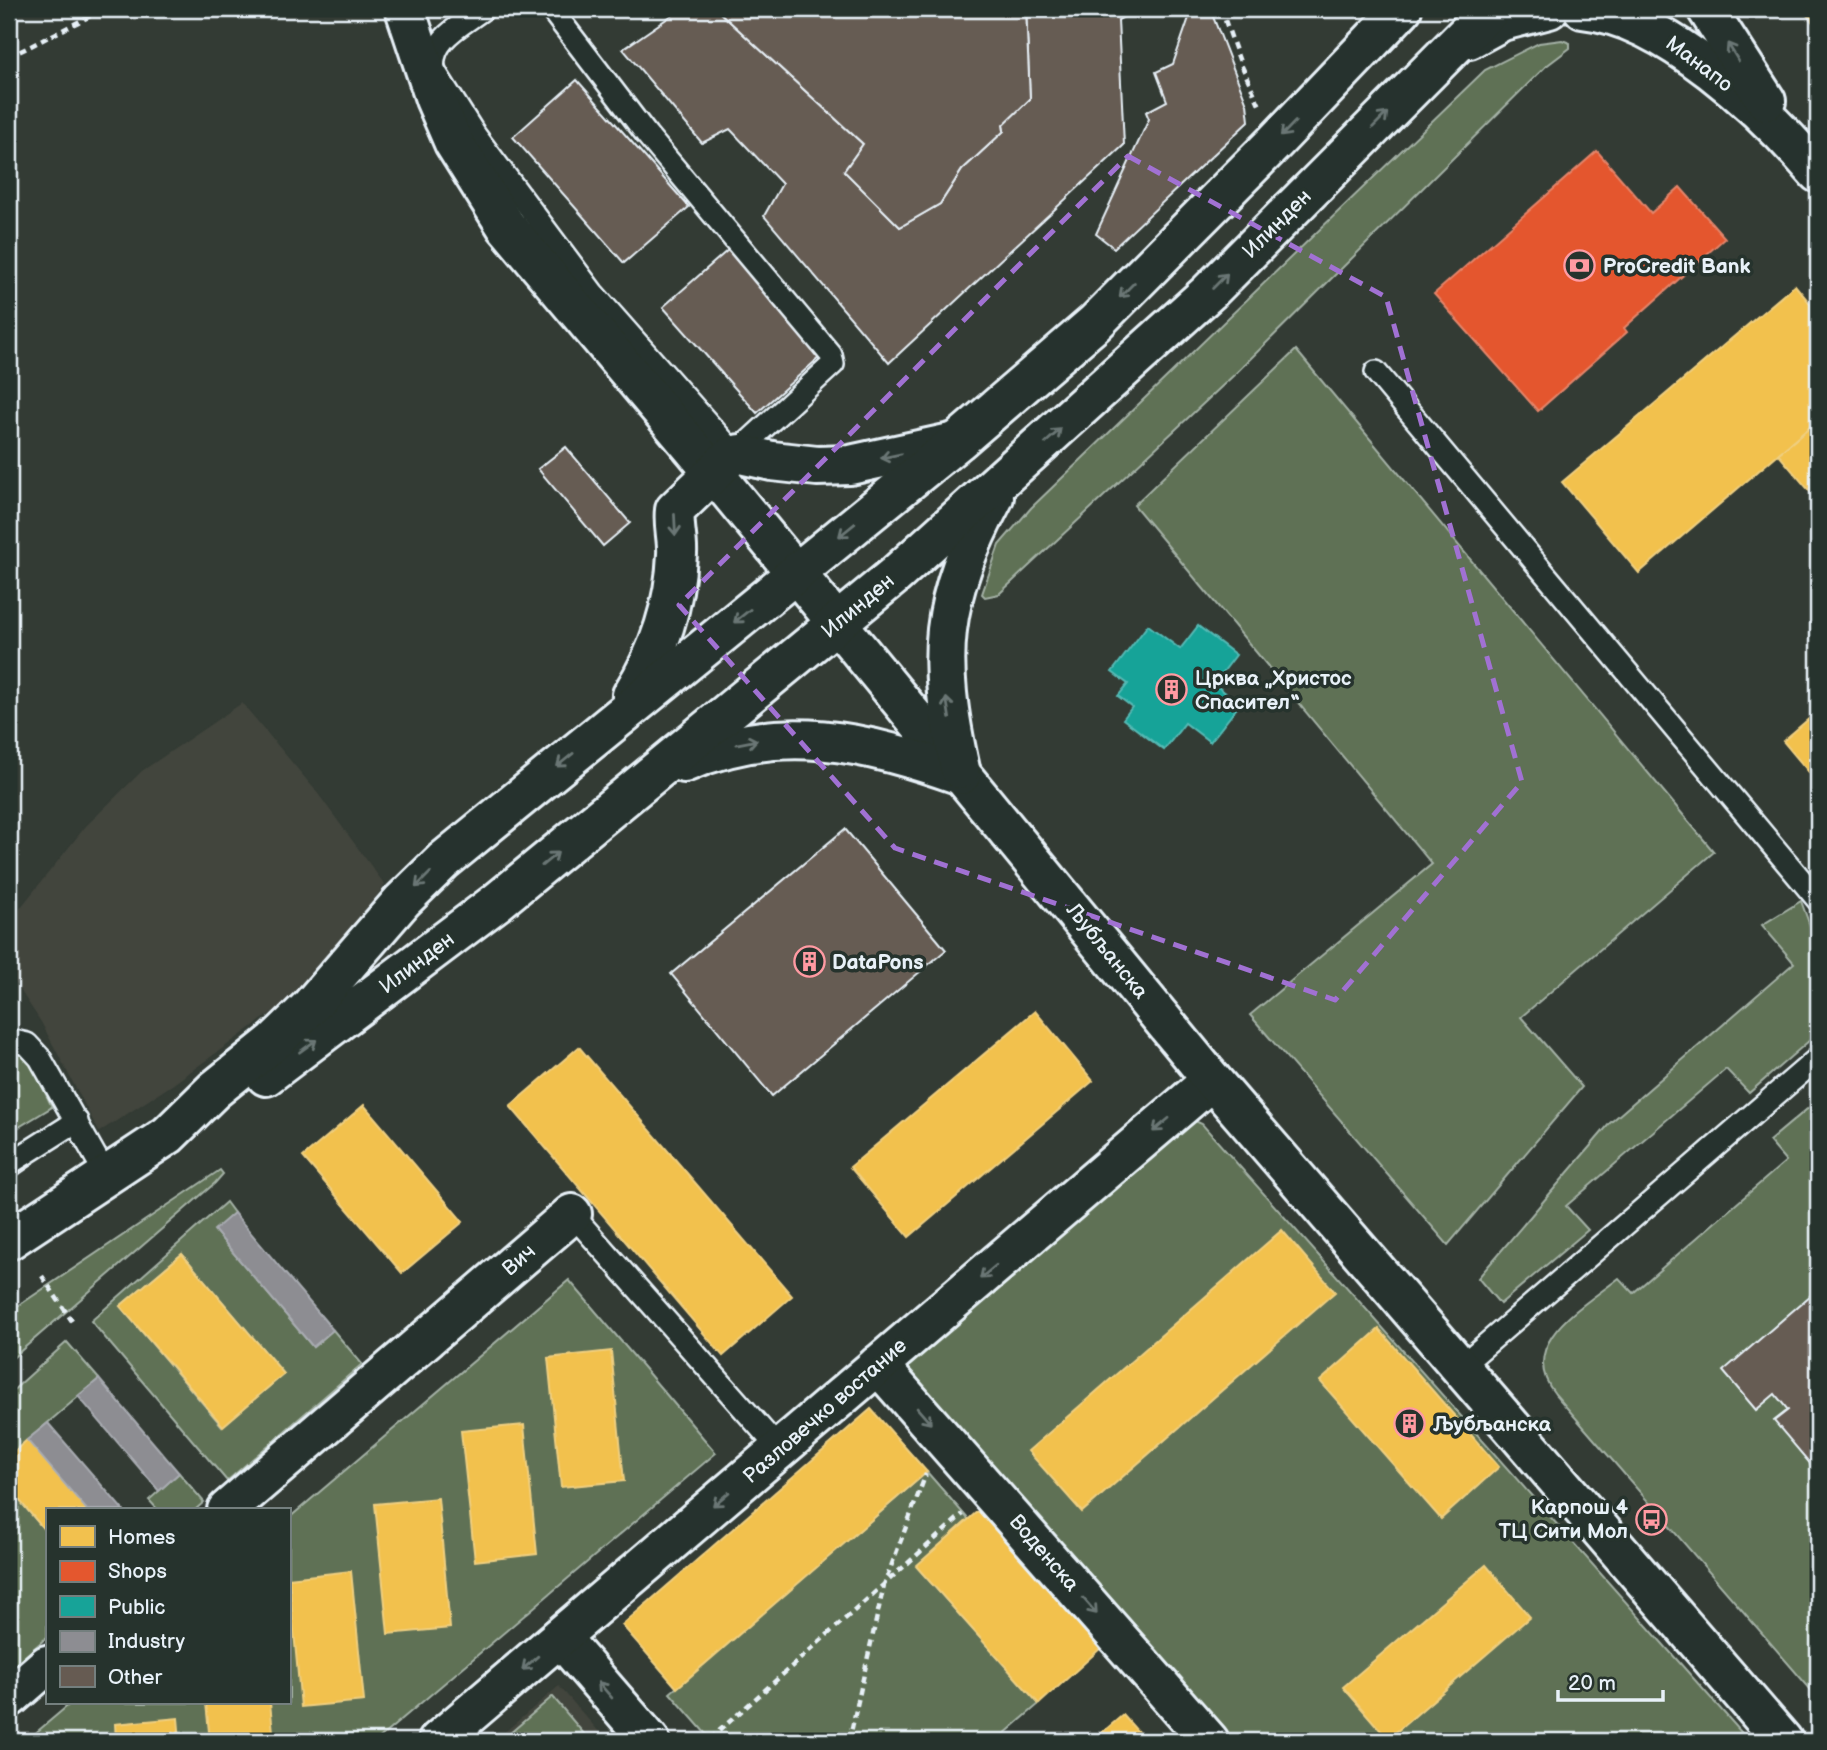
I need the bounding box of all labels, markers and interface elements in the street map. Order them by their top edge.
street label: Манапо [1661,31,1737,97]
one-way arrow [1726,42,1740,62]
one-way arrow [1372,112,1389,129]
one-way arrow [1279,120,1296,137]
street label: Илинден [1237,184,1317,264]
bank icon: ProCredit Bank [1563,249,1597,283]
place label: ProCredit Bank [1603,254,1751,279]
one-way arrow [1211,273,1228,290]
one-way arrow [1119,282,1136,299]
one-way arrow [1044,428,1062,444]
one-way arrow [880,450,903,463]
one-way arrow [669,513,682,536]
one-way arrow [839,523,857,538]
street label: Илинден [816,568,900,644]
one-way arrow [733,609,751,624]
place label: Црква „Христос Спасител“ [1195,666,1352,715]
building icon: Црква „Христос Спасител“ [1155,673,1189,707]
one-way arrow [941,697,954,720]
one-way arrow [735,735,758,749]
one-way arrow [557,752,575,767]
one-way arrow [541,851,559,867]
one-way arrow [415,872,432,889]
street label: Љубљанска [1060,897,1154,1004]
street label: Илинден [375,927,459,999]
building icon: DataPons [792,945,826,979]
place label: DataPons [832,950,924,975]
one-way arrow [298,1039,317,1053]
one-way arrow [1152,1117,1170,1132]
street label: Вич [497,1239,541,1281]
one-way arrow [979,1264,997,1280]
street label: Разловечко востание [738,1333,912,1489]
one-way arrow [915,1407,932,1424]
building icon: Љубљанска [1393,1407,1427,1441]
place label: Љубљанска [1433,1412,1552,1437]
one-way arrow [713,1492,731,1507]
place label: Карпош 4 ТЦ Сити Мол [1499,1495,1629,1544]
bus stop icon: Карпош 4 ТЦ Сити Мол [1634,1502,1668,1536]
legend [46,1508,290,1704]
street label: Воденска [1004,1509,1085,1597]
text: Homes [108,1525,176,1550]
text: Shops [108,1559,167,1584]
text: Public [108,1595,166,1620]
one-way arrow [1082,1596,1098,1614]
text: Industry [108,1629,186,1654]
one-way arrow [521,1655,539,1671]
scale bar [1558,1659,1662,1703]
text: Other [108,1665,163,1690]
text: 20 m [1568,1671,1616,1696]
one-way arrow [597,1681,613,1699]

